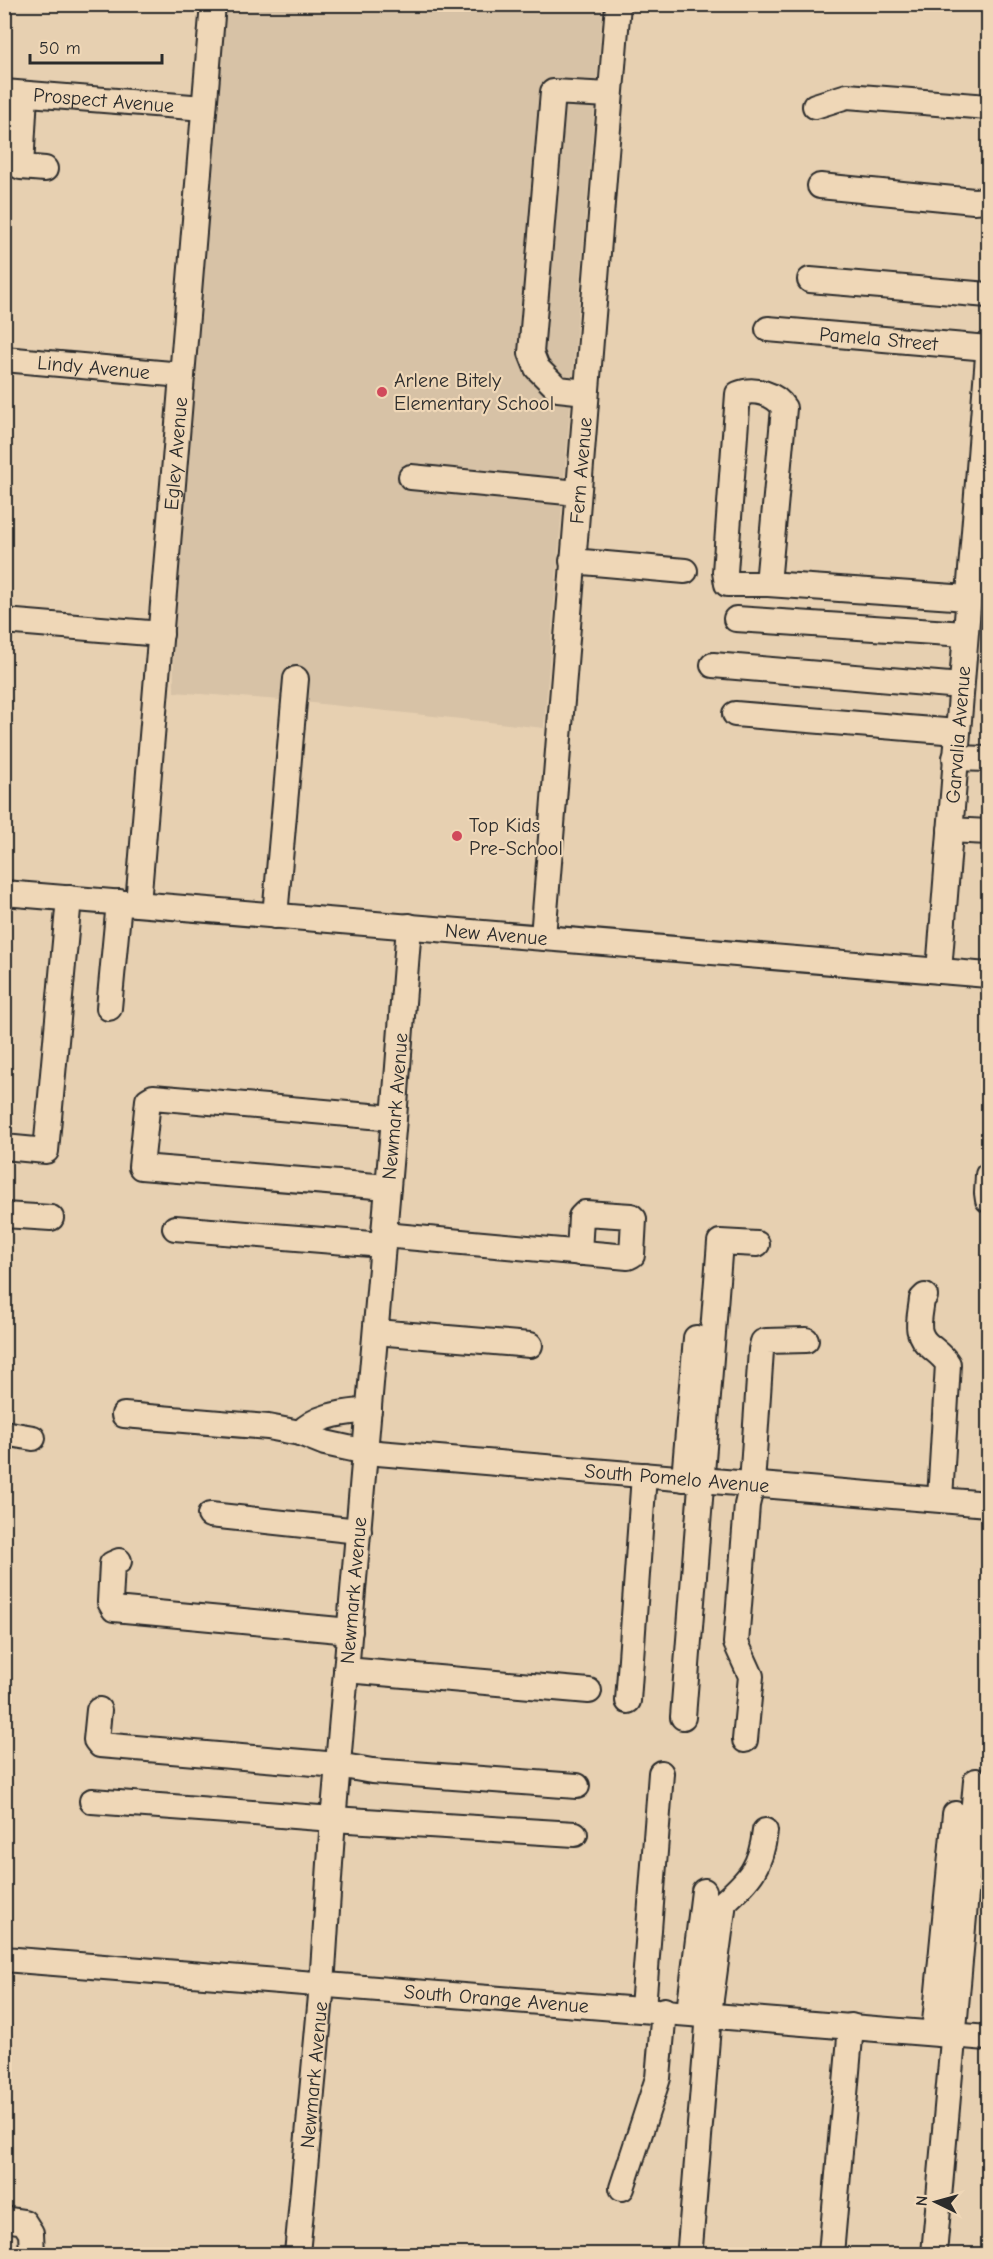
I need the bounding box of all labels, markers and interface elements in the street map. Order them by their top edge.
scale bar [30,27,162,65]
text: 50 m [39,38,81,59]
street label: Prospect Avenue [32,83,175,117]
street label: Pamela Street [818,322,940,355]
street label: Lindy Avenue [36,351,151,384]
place label: Arlene Bitely Elementary School [394,369,554,415]
marker: Arlene Bitely Elementary School [375,385,389,399]
street label: Egley Avenue [159,396,192,511]
street label: Fern Avenue [565,416,596,525]
street label: Garvalia Avenue [941,665,975,804]
place label: Top Kids Pre-School [469,814,563,860]
marker: Top Kids Pre-School [450,829,464,843]
street label: New Avenue [444,918,548,950]
street label: Newmark Avenue [377,1032,412,1181]
street label: South Pomelo Avenue [584,1459,770,1497]
street label: Newmark Avenue [335,1516,371,1665]
street label: South Orange Avenue [403,1980,590,2017]
street label: Newmark Avenue [295,2000,332,2149]
north arrow [906,2172,966,2232]
text: N [913,2195,931,2207]

